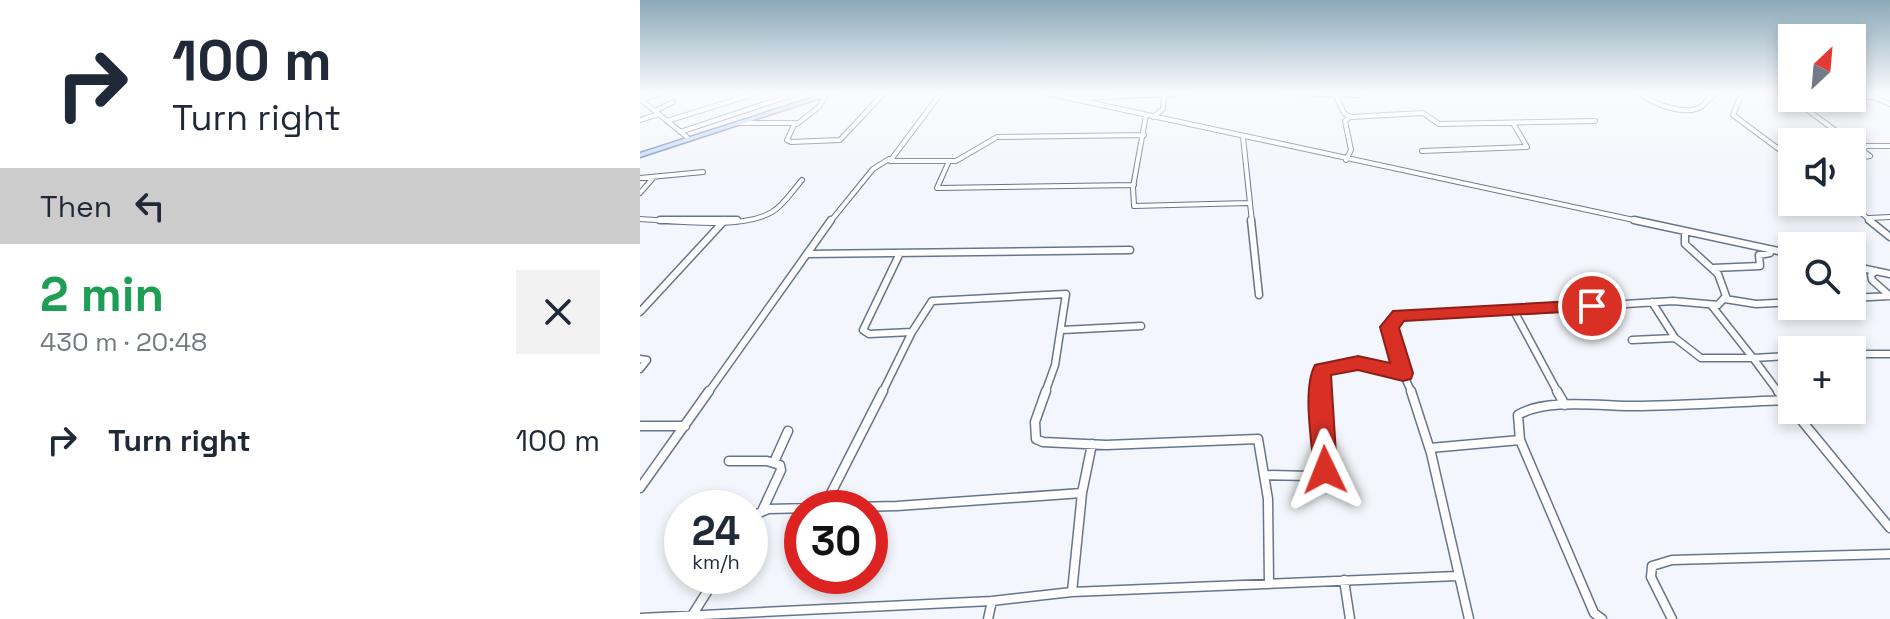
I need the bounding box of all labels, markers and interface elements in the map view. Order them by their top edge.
north arrow [1778,24,1866,112]
map controls [1778,24,1866,424]
text: 100 m [172,25,332,96]
icon: right [40,32,144,136]
text: Turn right [172,95,341,141]
button: sound [1778,128,1866,216]
icon: left [128,184,172,228]
text: Then [40,187,112,226]
button: search [1778,232,1866,320]
text: 2 min [40,264,164,325]
button: close [516,270,600,354]
pin [1558,272,1626,340]
icon: arrive [1570,284,1614,328]
text: 430 m · 20:48 [40,325,207,359]
button: + [1778,336,1866,424]
icon: right [40,418,84,462]
text: Turn right [108,421,251,460]
text: 100 m [515,421,600,460]
position arrow [1283,428,1367,512]
speed limit sign: 30 [784,490,888,594]
text: 24 [692,506,740,557]
text: km/h [692,549,740,575]

